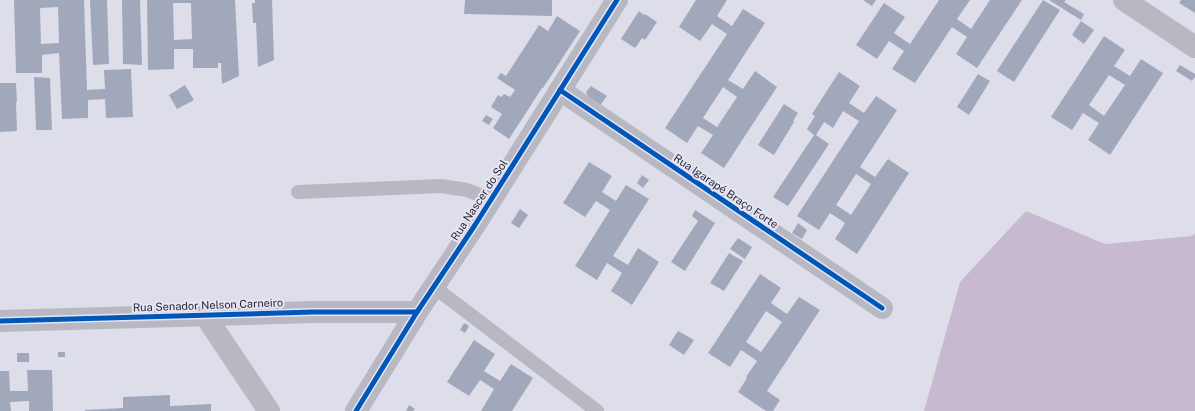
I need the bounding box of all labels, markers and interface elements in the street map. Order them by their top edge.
street label: Rua Igarapé Braço Forte [671,152,780,231]
street label: Rua Nascer do Sol [448,157,510,243]
street label: Rua Senador Nelson Carneiro [133,296,283,314]

